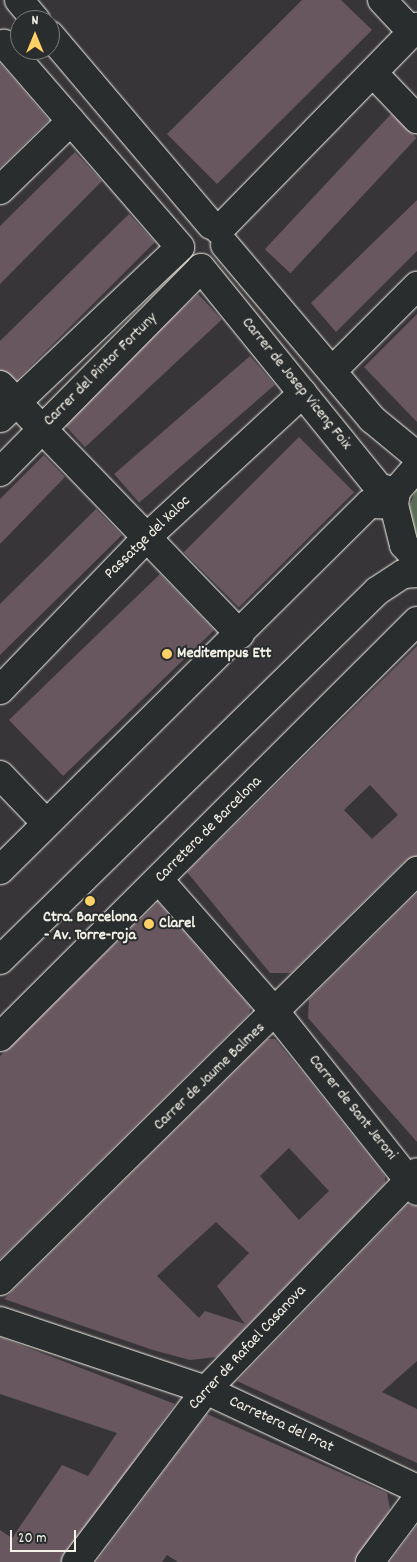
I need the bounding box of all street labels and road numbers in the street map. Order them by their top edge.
street label: Carrer del Pintor Fortuny [40,309,162,431]
street label: Carrer de Josep Vicenç Foix [237,314,355,454]
street label: Passatge del Xaloc [101,492,195,584]
street label: Carretera de Barcelona [152,773,266,887]
street label: Carrer de Jaume Balmes [150,1019,270,1135]
street label: Carrer de Sant Jeroni [304,1051,400,1165]
street label: Carrer de Rafael Casanova [185,1282,311,1414]
street label: Carretera del Prat [226,1392,336,1458]

